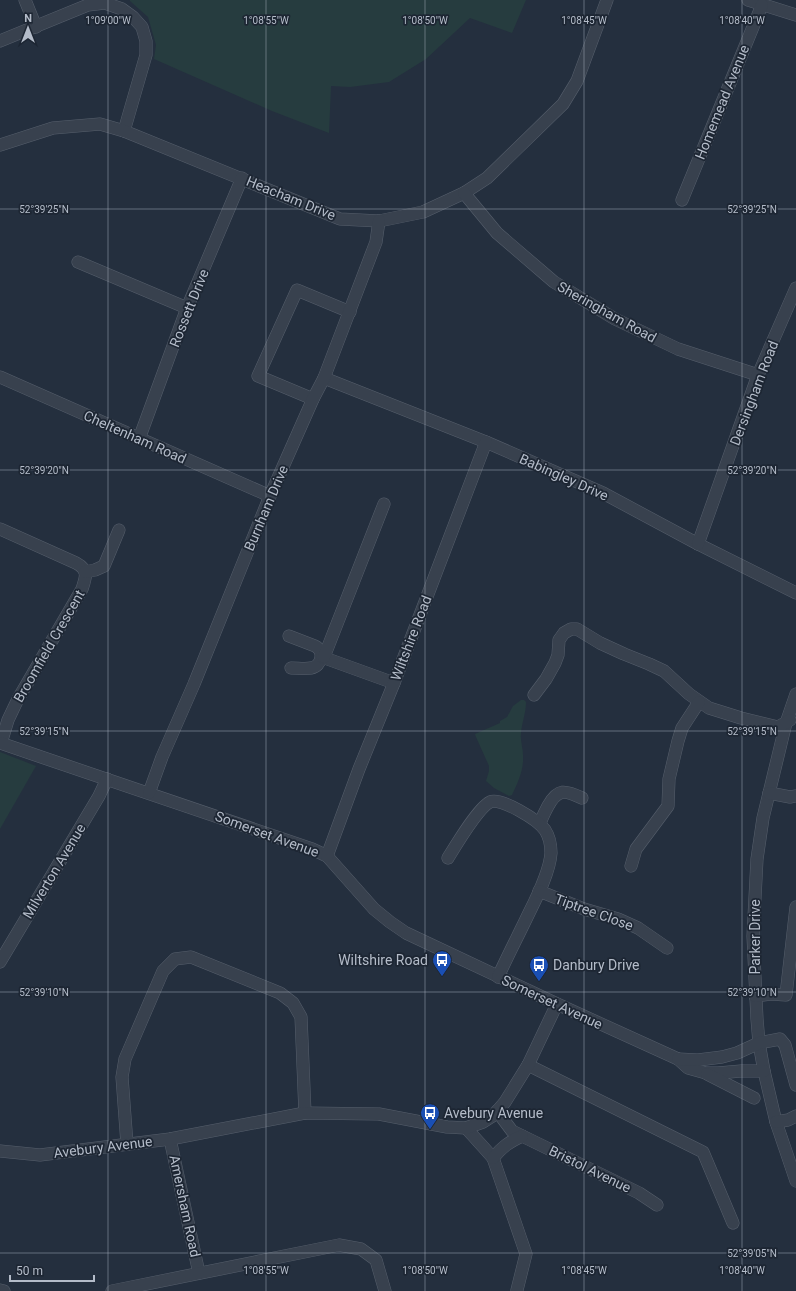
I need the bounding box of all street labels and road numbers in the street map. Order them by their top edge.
street label: Homemead Avenue [692,42,752,162]
street label: Heacham Drive [244,173,338,223]
street label: Rossett Drive [166,267,212,349]
street label: Sheringham Road [555,278,659,346]
street label: Dersingham Road [727,338,781,448]
street label: Cheltenham Road [81,407,189,467]
street label: Babingley Drive [517,450,611,504]
street label: Burnham Drive [241,463,291,553]
street label: Broomfield Crescent [10,587,88,705]
street label: Wiltshire Road [387,593,435,683]
street label: Somerset Avenue [213,808,321,860]
street label: Milverton Avenue [19,821,89,921]
street label: Tiptree Close [553,890,635,934]
street label: Parker Drive [747,899,763,975]
street label: Somerset Avenue [499,972,605,1032]
street label: Avebury Avenue [53,1133,153,1161]
street label: Bristol Avenue [546,1142,634,1196]
street label: Amersham Road [166,1153,204,1259]

